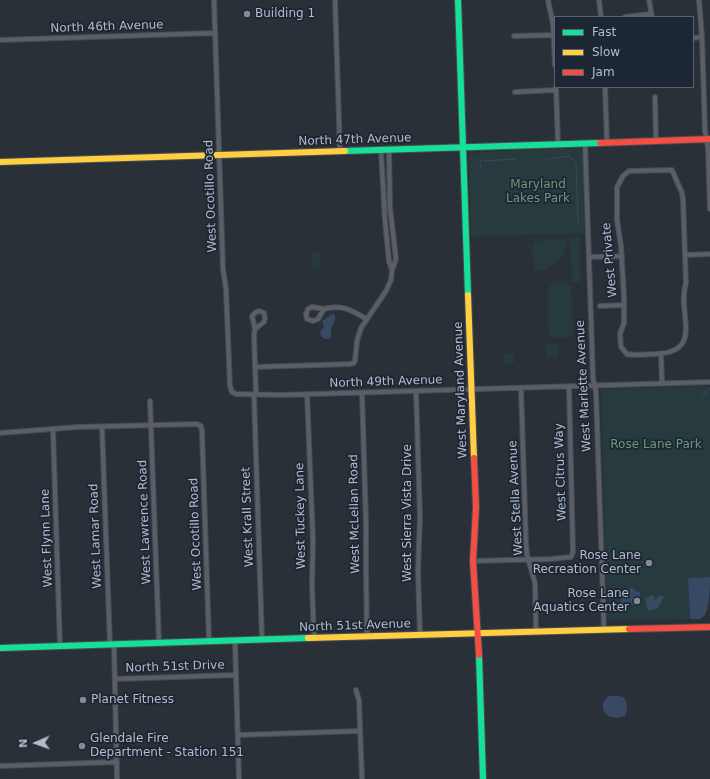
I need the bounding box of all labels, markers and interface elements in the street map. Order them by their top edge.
place label: Building 1 [255,7,315,21]
marker: Building 1 [242,9,252,19]
legend [554,16,694,88]
street label: North 46th Avenue [50,18,164,36]
text: Fast [592,25,616,39]
text: Slow [592,45,620,59]
text: Jam [592,65,615,79]
street label: North 47th Avenue [298,131,412,149]
street label: West Ocotillo Road [202,139,220,253]
park label: Maryland Lakes Park [506,178,570,206]
street label: West Private [600,222,620,298]
street label: West Marlette Avenue [573,320,595,452]
street label: West Maryland Avenue [451,321,471,459]
street label: North 49th Avenue [329,373,443,391]
street label: West Citrus Way [552,423,570,521]
park label: Rose Lane Park [610,438,702,452]
street label: West Stella Avenue [506,440,526,556]
street label: West Sierra Vista Drive [401,444,415,582]
street label: West McLellan Road [347,454,363,574]
street label: West Lawrence Road [136,459,154,585]
street label: West Tuckey Lane [293,462,309,570]
street label: West Krall Street [239,467,257,567]
street label: West Ocotillo Road [187,477,205,591]
street label: West Lamar Road [87,483,105,589]
street label: West Flynn Lane [38,488,56,588]
place label: Rose Lane Recreation Center [533,549,641,577]
marker: Rose Lane Recreation Center [644,558,654,568]
place label: Rose Lane Aquatics Center [533,587,629,615]
marker: Rose Lane Aquatics Center [632,596,642,606]
street label: North 51st Avenue [299,617,411,635]
street label: North 51st Drive [125,658,225,676]
place label: Planet Fitness [91,693,174,707]
marker: Planet Fitness [78,695,88,705]
north arrow [16,723,56,763]
place label: Glendale Fire Department - Station 151 [90,732,244,760]
text: N [17,739,30,748]
marker: Glendale Fire Department - Station 151 [77,741,87,751]

